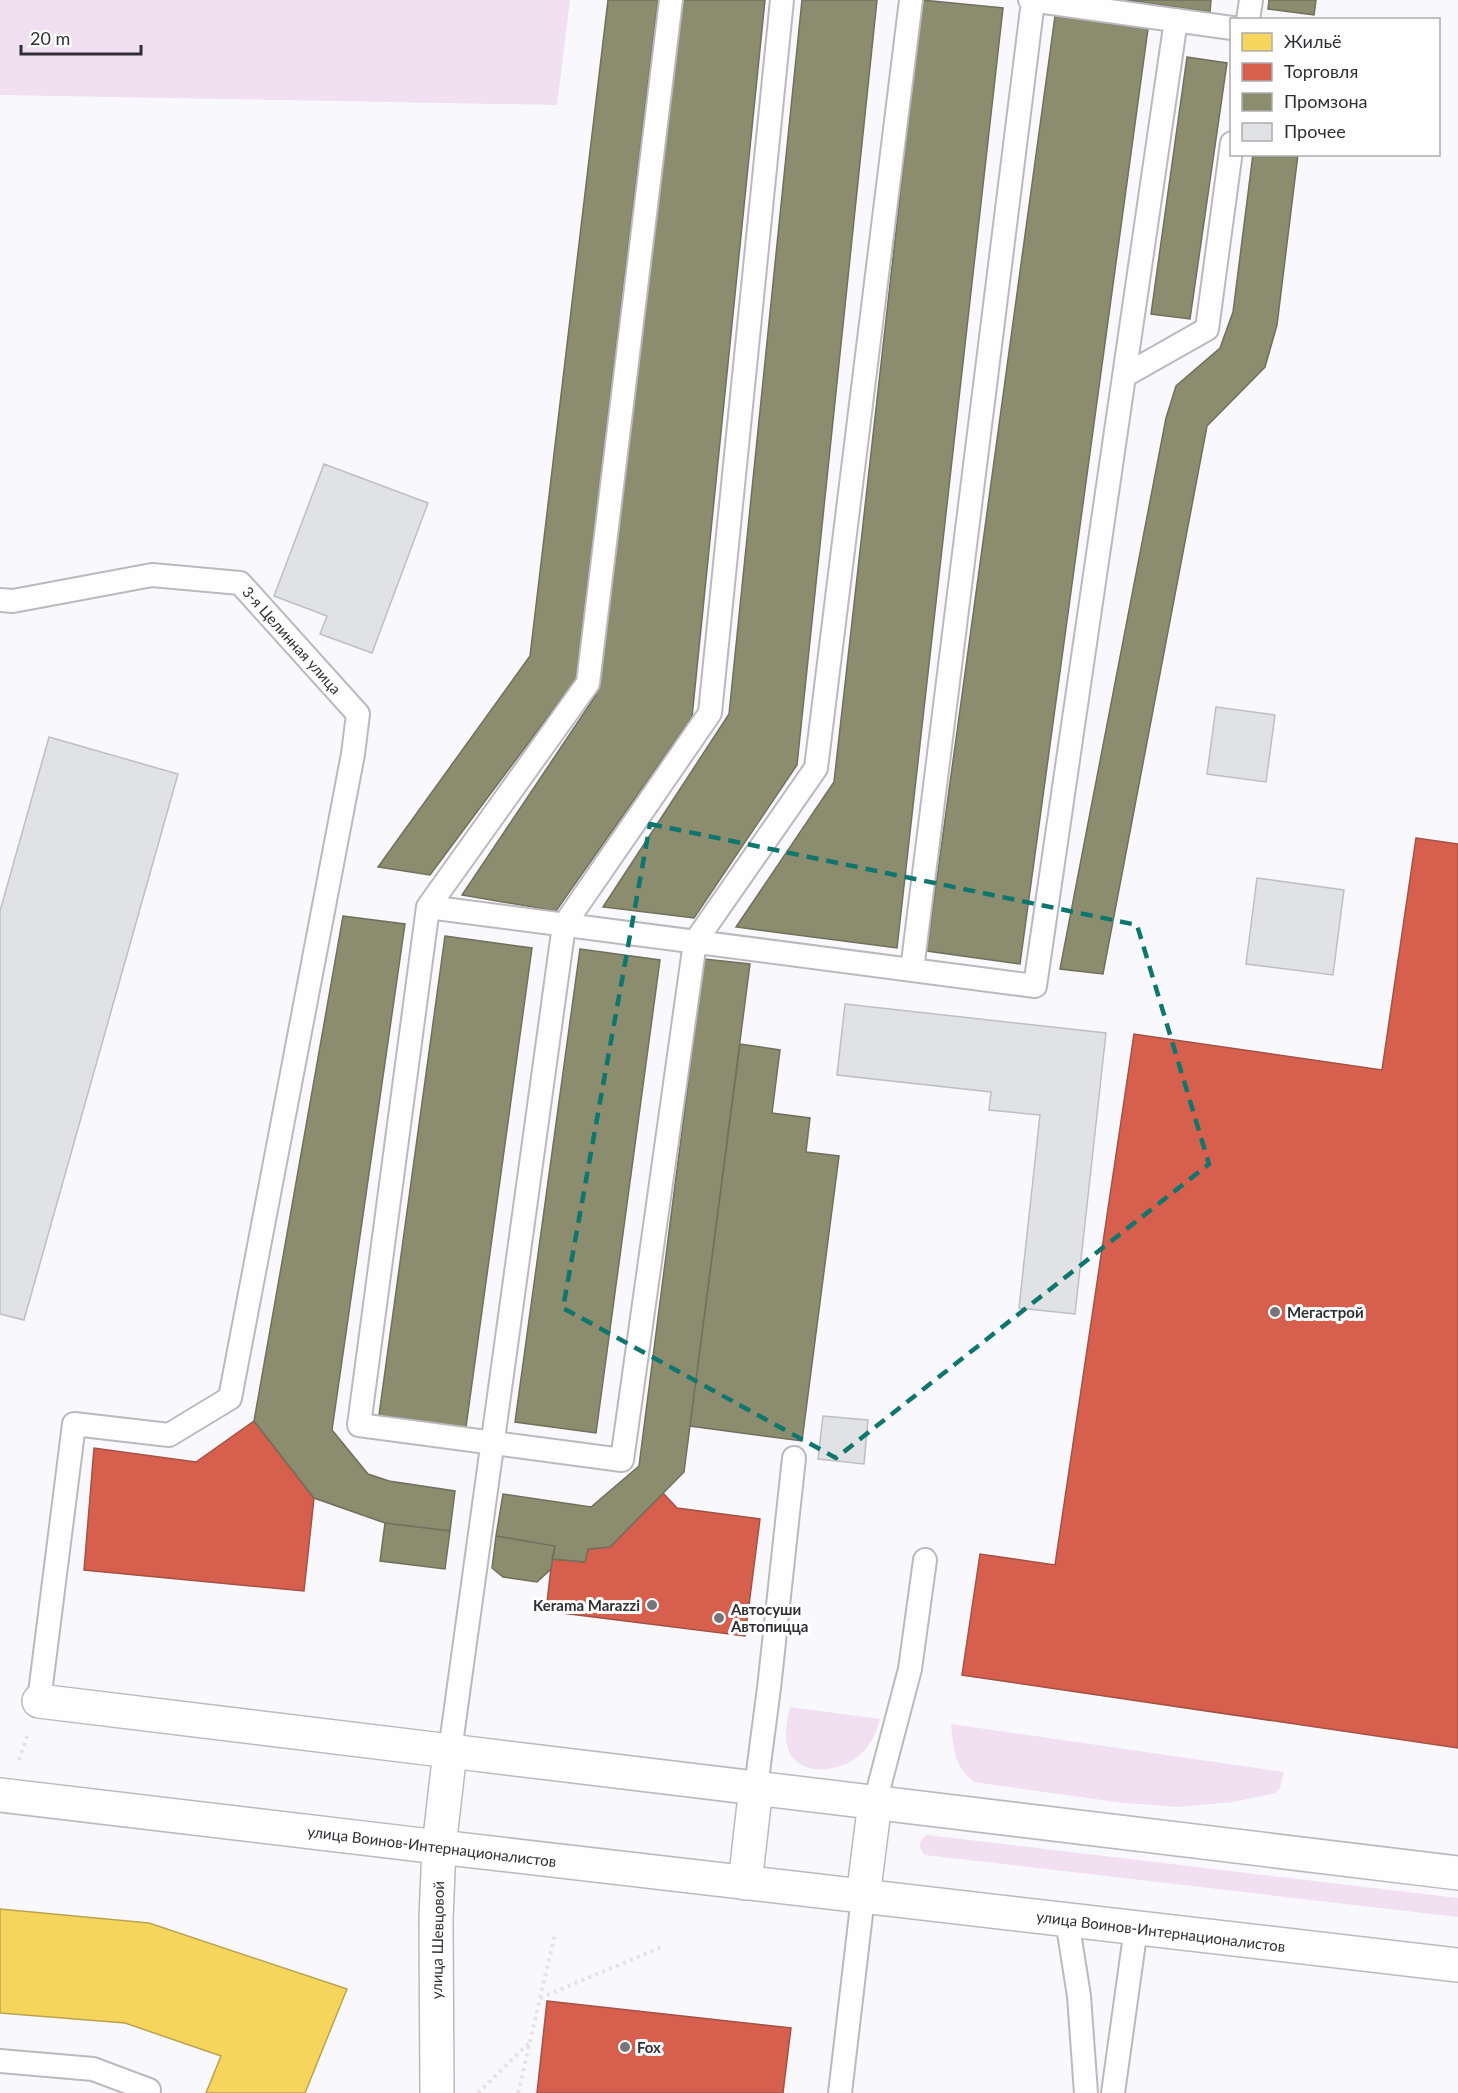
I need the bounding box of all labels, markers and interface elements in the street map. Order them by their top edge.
scale bar [21,18,141,56]
legend [1230,18,1440,156]
text: 20 m [30,27,70,49]
text: Жильё [1284,30,1342,52]
text: Торговля [1284,60,1358,82]
text: Промзона [1284,90,1367,112]
text: Прочее [1284,120,1346,142]
street label: 3-я Целинная улица [239,582,345,698]
place label: Мегастрой [1287,1303,1364,1321]
marker: Мегастрой [1268,1305,1282,1319]
place label: Kerama Marazzi [533,1596,640,1614]
marker: Kerama Marazzi [645,1598,659,1612]
place label: Автосуши Автопицца [730,1600,808,1635]
marker: Автосуши Автопицца [712,1611,726,1625]
street label: улица Воинов-Интернационалистов [306,1822,558,1870]
street label: улица Шевцовой [427,1881,447,1999]
street label: улица Воинов-Интернационалистов [1035,1907,1287,1955]
place label: Fox [637,2038,661,2056]
marker: Fox [618,2040,632,2054]

